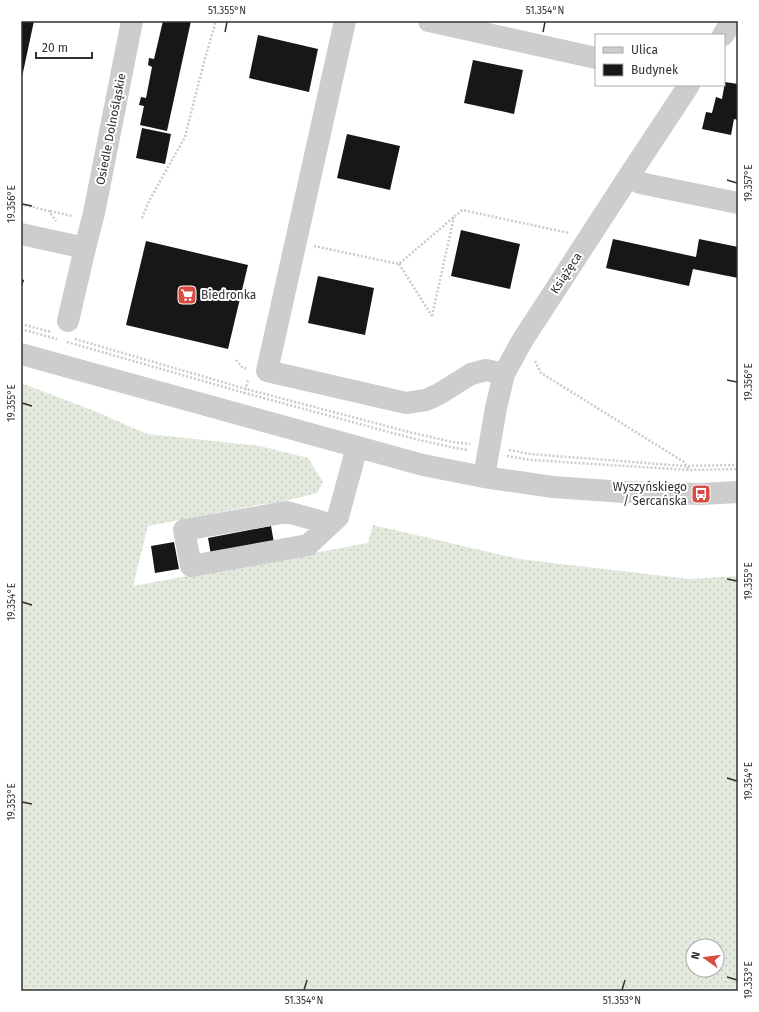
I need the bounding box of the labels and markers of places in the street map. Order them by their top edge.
supermarket icon: Biedronka [176,284,198,306]
place label: Biedronka [201,288,256,302]
place label: Wyszyńskiego / Sercańska [613,480,687,508]
bus stop icon: Wyszyńskiego / Sercańska [690,483,712,505]

